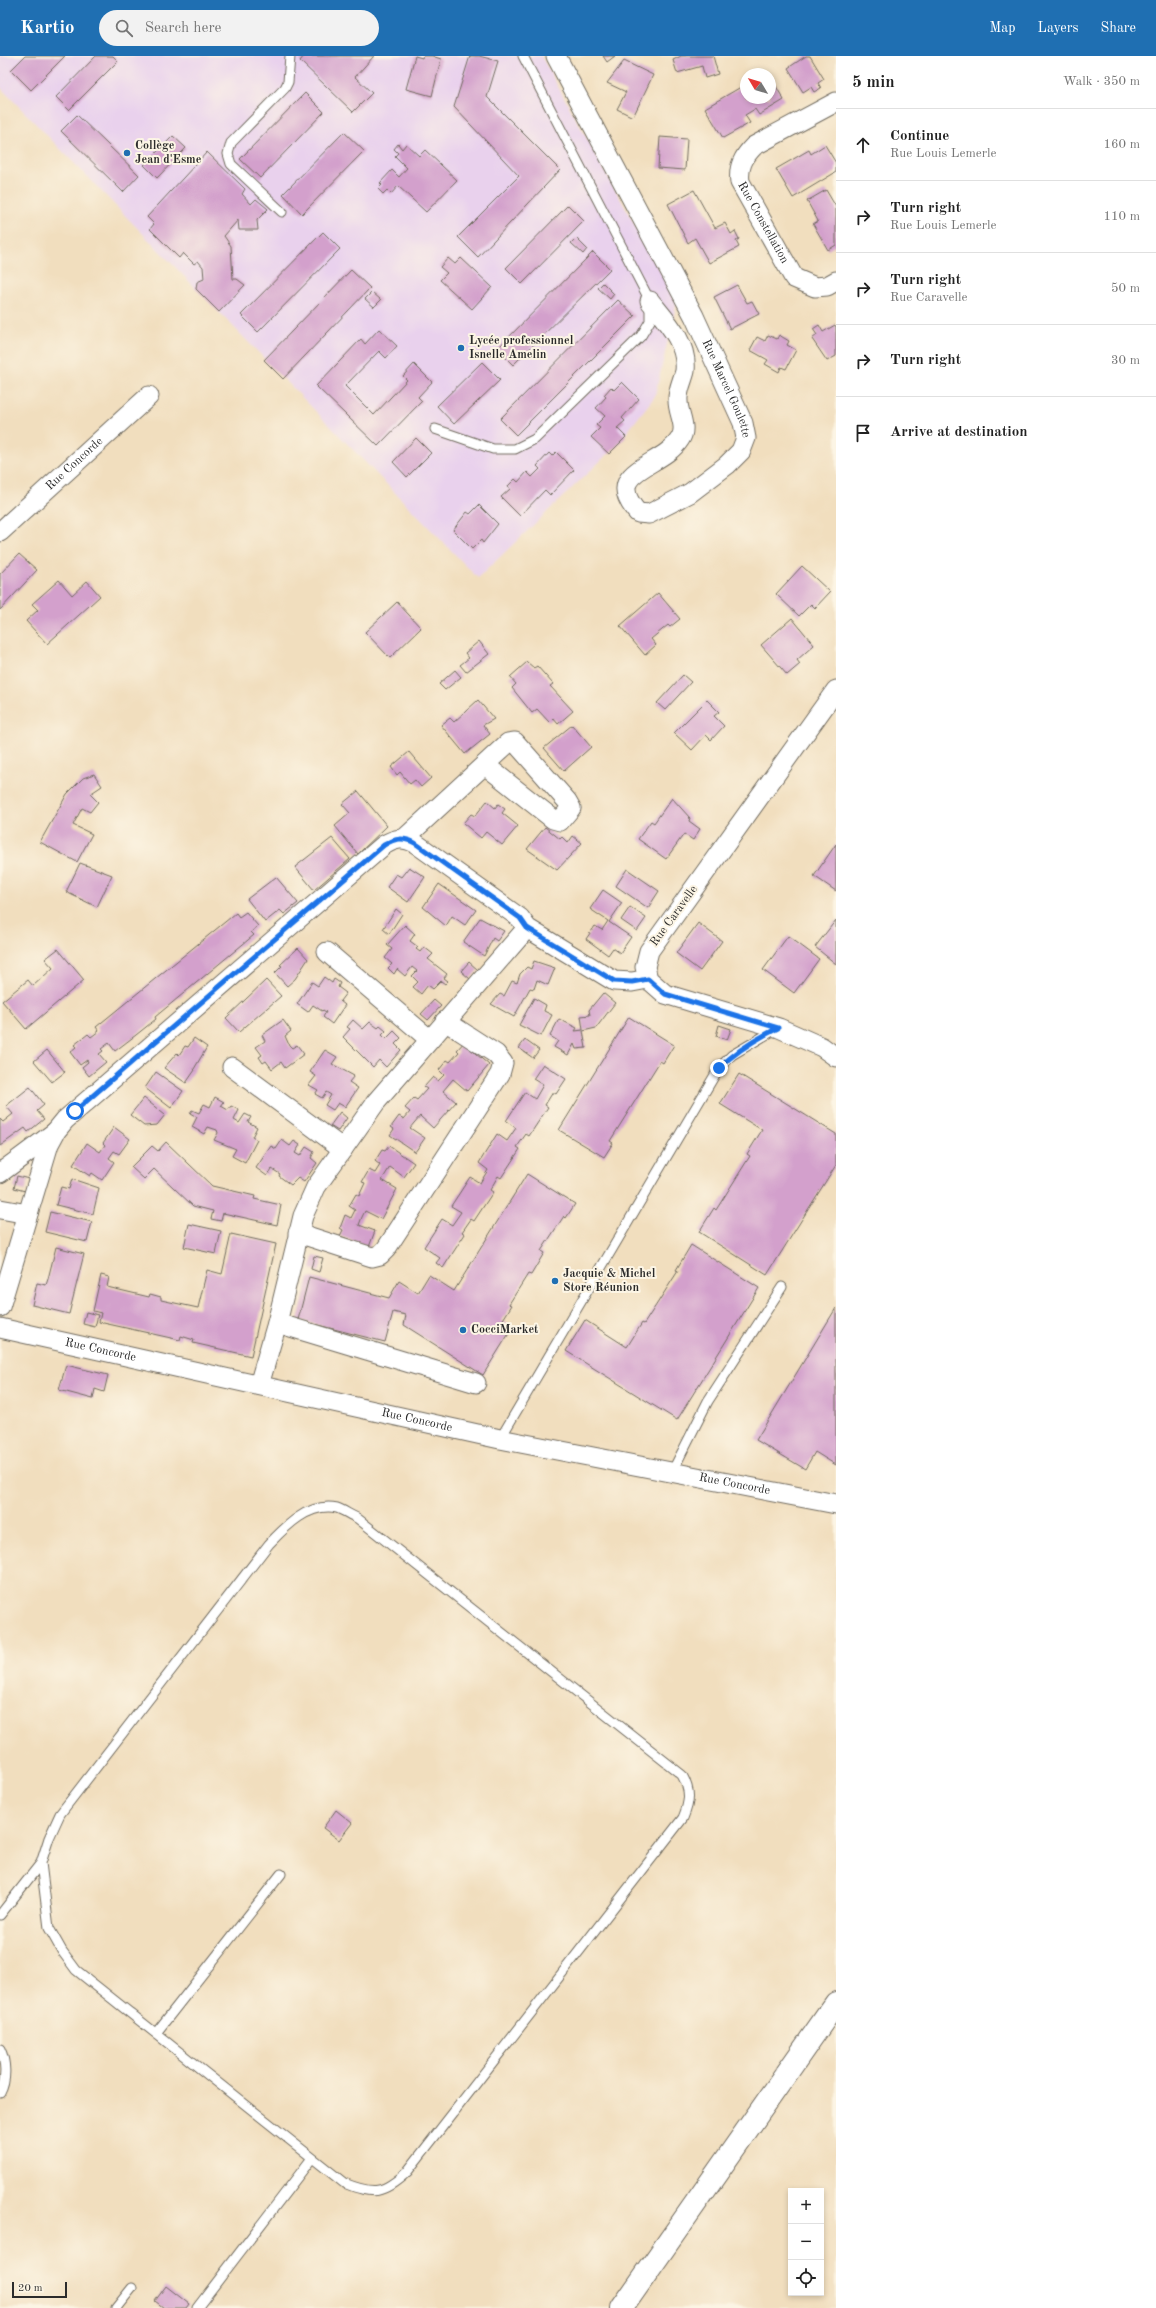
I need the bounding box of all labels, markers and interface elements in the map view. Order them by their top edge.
search box [99,10,379,46]
icon: search [113,17,135,39]
text: Kartio [20,19,75,38]
text: Search here [145,21,221,36]
text: Map [990,21,1016,35]
text: Layers [1038,21,1079,35]
text: Share [1101,21,1136,35]
north arrow [740,68,776,104]
text: 5 min [852,74,895,91]
text: Walk · 350 m [1063,75,1140,88]
text: Continue [890,129,949,144]
icon: ahead [852,134,874,156]
text: 160 m [1103,138,1140,151]
place label: Collège Jean d'Esme [135,140,202,166]
text: Rue Louis Lemerle [890,147,997,160]
marker: Collège Jean d'Esme [122,148,132,158]
street label: Rue Constellation [735,180,791,266]
text: Turn right [890,201,961,216]
icon: right [852,206,874,228]
text: 110 m [1103,210,1140,223]
text: Rue Louis Lemerle [890,219,997,232]
text: Turn right [890,273,961,288]
icon: right [852,278,874,300]
text: 50 m [1111,282,1140,295]
text: Rue Caravelle [890,291,968,304]
place label: Lycée professionnel Isnelle Amelin [469,335,574,361]
street label: Rue Marcel Goulette [700,338,752,439]
marker: Lycée professionnel Isnelle Amelin [456,343,466,353]
icon: right [852,350,874,372]
text: Turn right [890,353,961,368]
text: 30 m [1111,354,1140,367]
icon: arrive [852,422,874,444]
text: Arrive at destination [890,425,1028,440]
street label: Rue Concorde [44,435,106,493]
street label: Rue Caravelle [648,883,700,948]
route end [710,1059,728,1077]
route start [66,1102,84,1120]
place label: Jacquie & Michel Store Réunion [563,1268,656,1294]
marker: Jacquie & Michel Store Réunion [550,1276,560,1286]
place label: CocciMarket [471,1324,539,1336]
marker: CocciMarket [458,1325,468,1335]
street label: Rue Concorde [64,1337,138,1364]
street label: Rue Concorde [380,1407,454,1434]
street label: Rue Concorde [698,1472,772,1497]
map controls [788,2188,824,2296]
button: + [788,2188,824,2224]
button: − [788,2224,824,2260]
button: locate [788,2260,824,2296]
scale bar [12,2280,67,2299]
text: 20 m [18,2283,43,2294]

